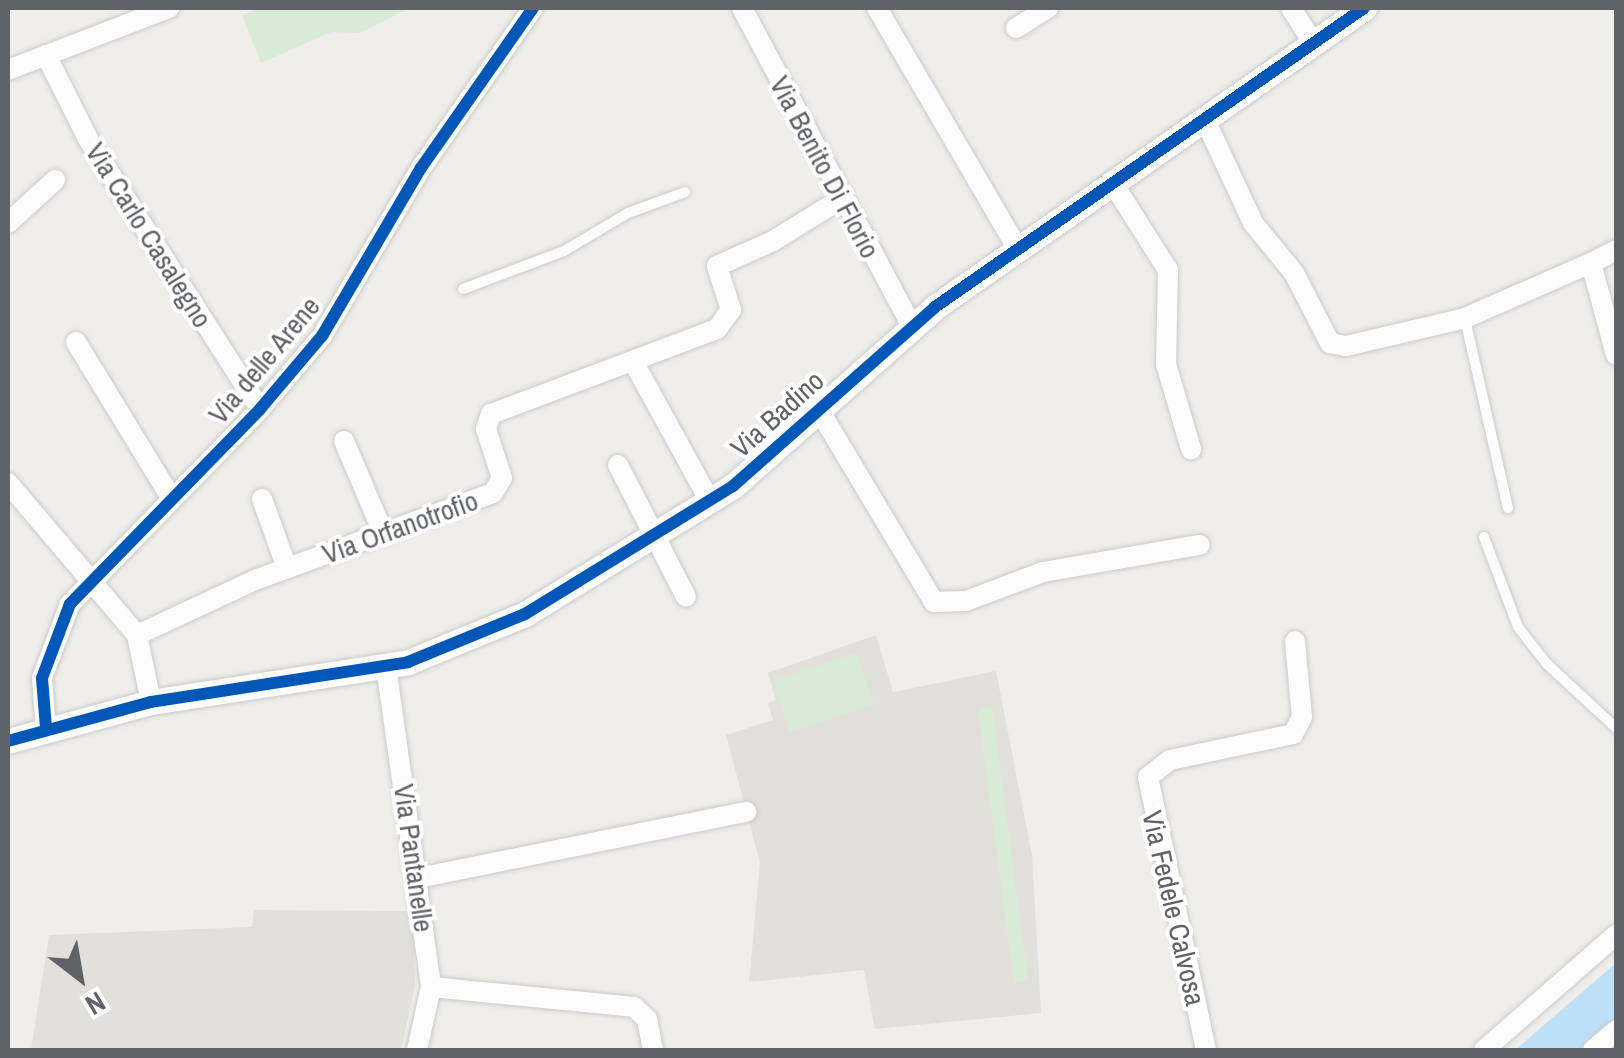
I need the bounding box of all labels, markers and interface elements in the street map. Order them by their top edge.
street label: Via Benito Di Florio [763,70,887,264]
street label: Via Carlo Casalegno [79,136,219,334]
street label: Via delle Arene [201,289,327,431]
street label: Via Badino [724,364,830,464]
street label: Via Orfanotrofio [318,483,482,571]
street label: Via Pantanelle [387,782,441,934]
street label: Via Fedele Calvosa [1135,807,1213,1009]
north arrow [30,928,130,1028]
text: N [79,983,112,1024]

